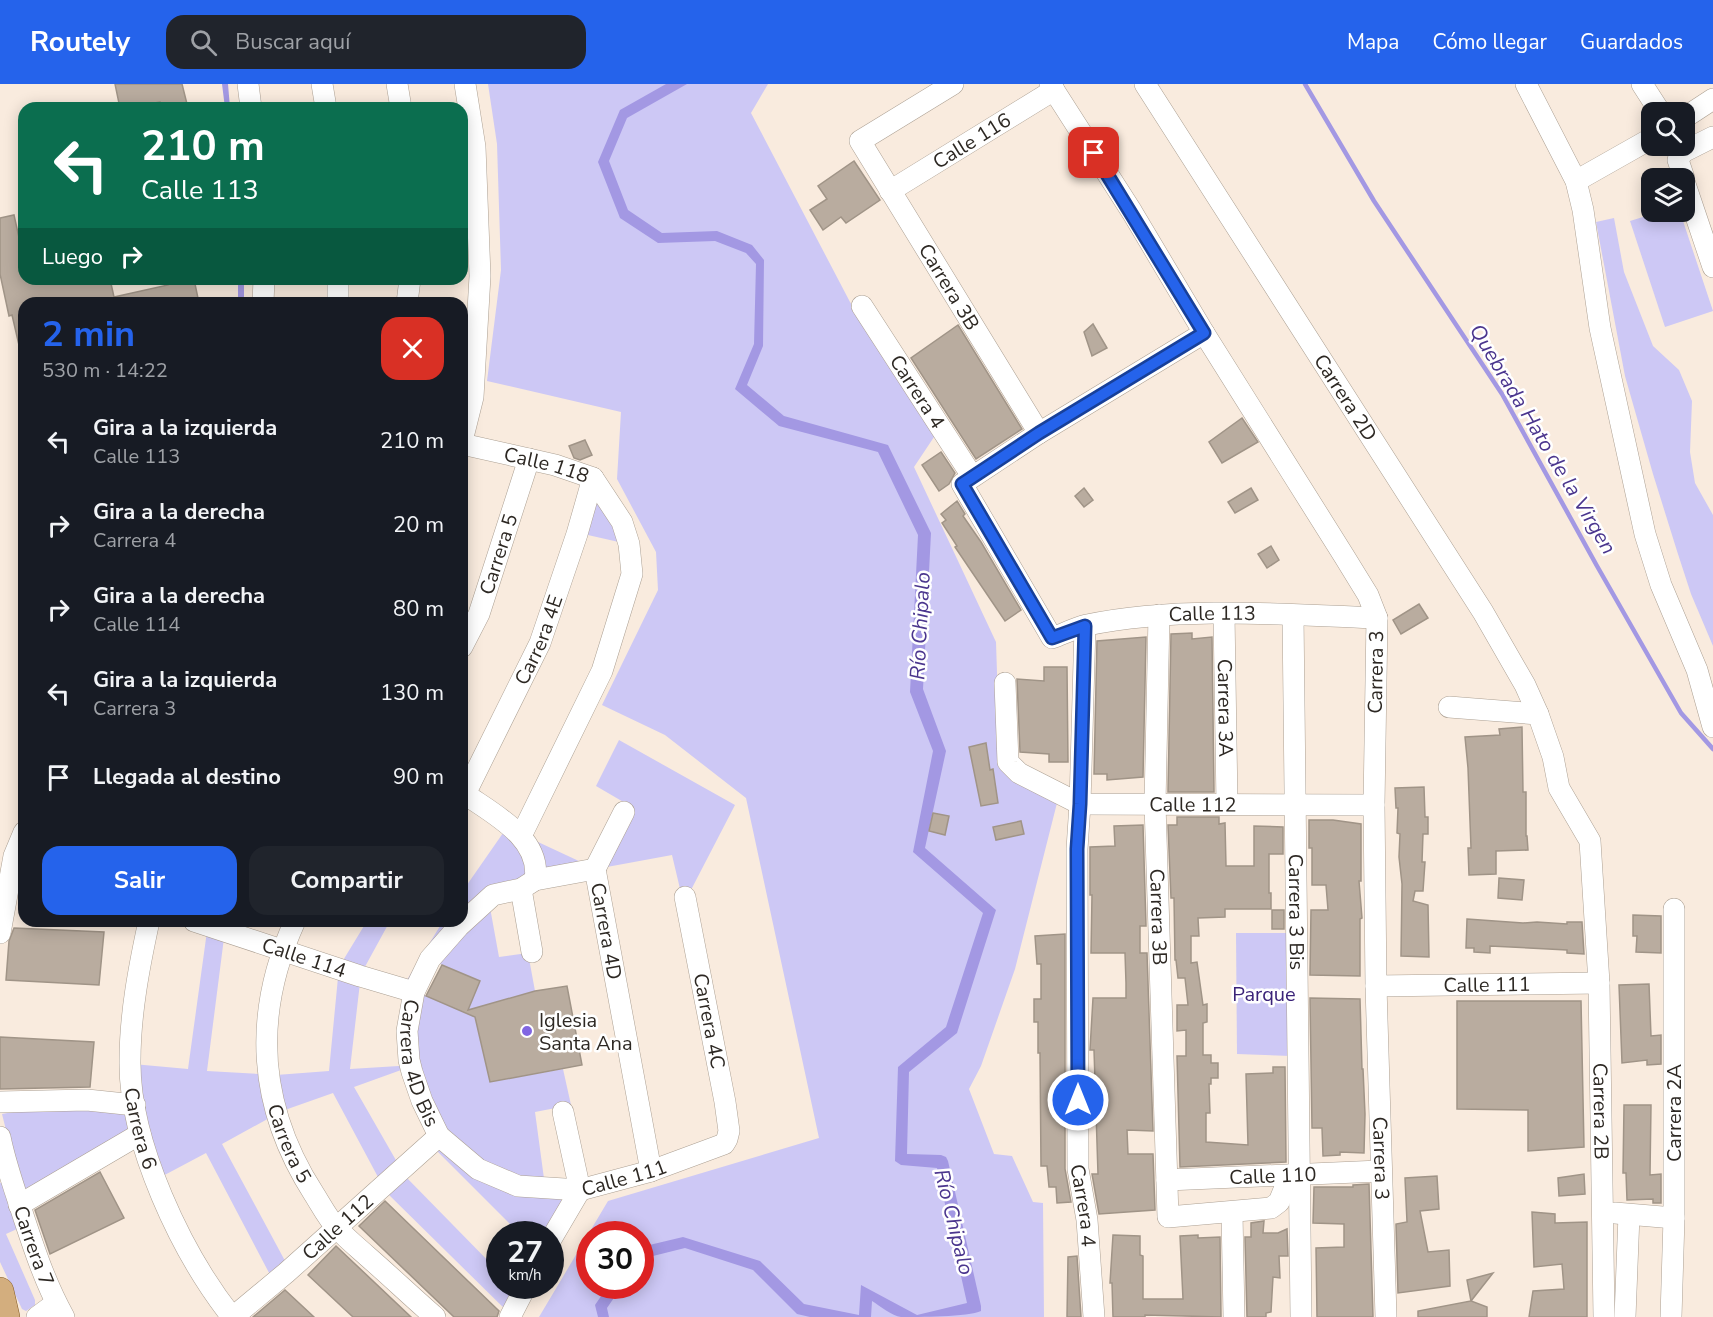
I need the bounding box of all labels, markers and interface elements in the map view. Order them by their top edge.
search box [166,15,586,69]
text: Routely [30,23,130,61]
icon: search [187,26,220,59]
text: Buscar aquí [235,27,350,57]
text: Mapa [1347,28,1399,56]
text: Cómo llegar [1432,28,1547,56]
text: Guardados [1580,28,1683,56]
map controls [1641,102,1695,222]
button: search [1641,102,1695,156]
street label: Calle 116 [928,106,1016,175]
text: 210 m [141,118,265,175]
icon: left [42,126,120,204]
pin [1068,127,1119,178]
icon: arrive [1077,136,1110,169]
button: layers [1641,168,1695,222]
text: Calle 113 [141,172,259,209]
street label: Carrera 3B [912,238,986,335]
icon: right [115,240,148,273]
text: Luego [42,242,103,272]
text: 2 min [42,310,135,359]
button: close [381,317,444,380]
water label: Quebrada Hato de la Virgen [1463,319,1623,559]
street label: Carrera 4 [883,349,951,434]
street label: Carrera 2D [1308,349,1383,446]
text: 530 m · 14:22 [42,357,168,384]
text: Gira a la izquierda [93,413,277,443]
icon: left [42,425,75,458]
text: 210 m [380,426,444,456]
street label: Calle 118 [501,440,593,489]
text: Calle 113 [93,443,180,470]
text: Gira a la derecha [93,497,265,527]
icon: right [42,509,75,542]
text: 20 m [393,510,444,540]
street label: Carrera 5 [473,510,524,598]
text: Carrera 4 [93,527,176,554]
water label: Río Chipalo [903,571,937,681]
text: Gira a la derecha [93,581,265,611]
street label: Carrera 4E [508,591,569,689]
icon: right [42,593,75,626]
text: 80 m [393,594,444,624]
street label: Calle 113 [1168,599,1256,628]
text: Calle 114 [93,611,180,638]
street label: Carrera 3 [1362,630,1390,714]
street label: Carrera 3A [1211,659,1240,758]
text: Gira a la izquierda [93,665,277,695]
icon: left [42,677,75,710]
text: 130 m [380,678,444,708]
text: Carrera 3 [93,695,176,722]
icon: arrive [42,761,75,794]
text: Llegada al destino [93,762,281,792]
text: 90 m [393,762,444,792]
street label: Calle 112 [1149,791,1237,818]
button: Salir [42,846,237,915]
button: Compartir [249,846,444,915]
street label: Carrera 3 Bis [1282,854,1311,970]
street label: Carrera 3B [1144,868,1174,966]
street label: Carrera 4D [584,880,629,982]
street label: Calle 114 [258,931,350,984]
street label: Calle 111 [1443,970,1531,999]
street label: Carrera 4C [687,971,731,1071]
park label: Parque [1232,981,1296,1008]
street label: Carrera 4D Bis [393,997,446,1131]
place label: Iglesia Santa Ana [539,1007,633,1057]
marker: Iglesia Santa Ana [520,1024,534,1038]
street label: Carrera 2B [1587,1063,1615,1160]
street label: Carrera 2A [1661,1064,1688,1162]
position arrow [1046,1068,1110,1132]
street label: Carrera 6 [118,1086,164,1173]
street label: Carrera 5 [261,1101,318,1188]
street label: Carrera 3 [1366,1116,1396,1200]
street label: Calle 111 [579,1153,671,1202]
street label: Calle 110 [1229,1160,1317,1191]
street label: Carrera 4 [1064,1162,1102,1248]
water label: Río Chipalo [927,1166,981,1278]
street label: Calle 112 [296,1188,379,1266]
street label: Carrera 7 [7,1202,61,1290]
speed limit sign: 30 [576,1221,654,1299]
text: 27 [507,1232,543,1273]
text: km/h [508,1265,542,1285]

